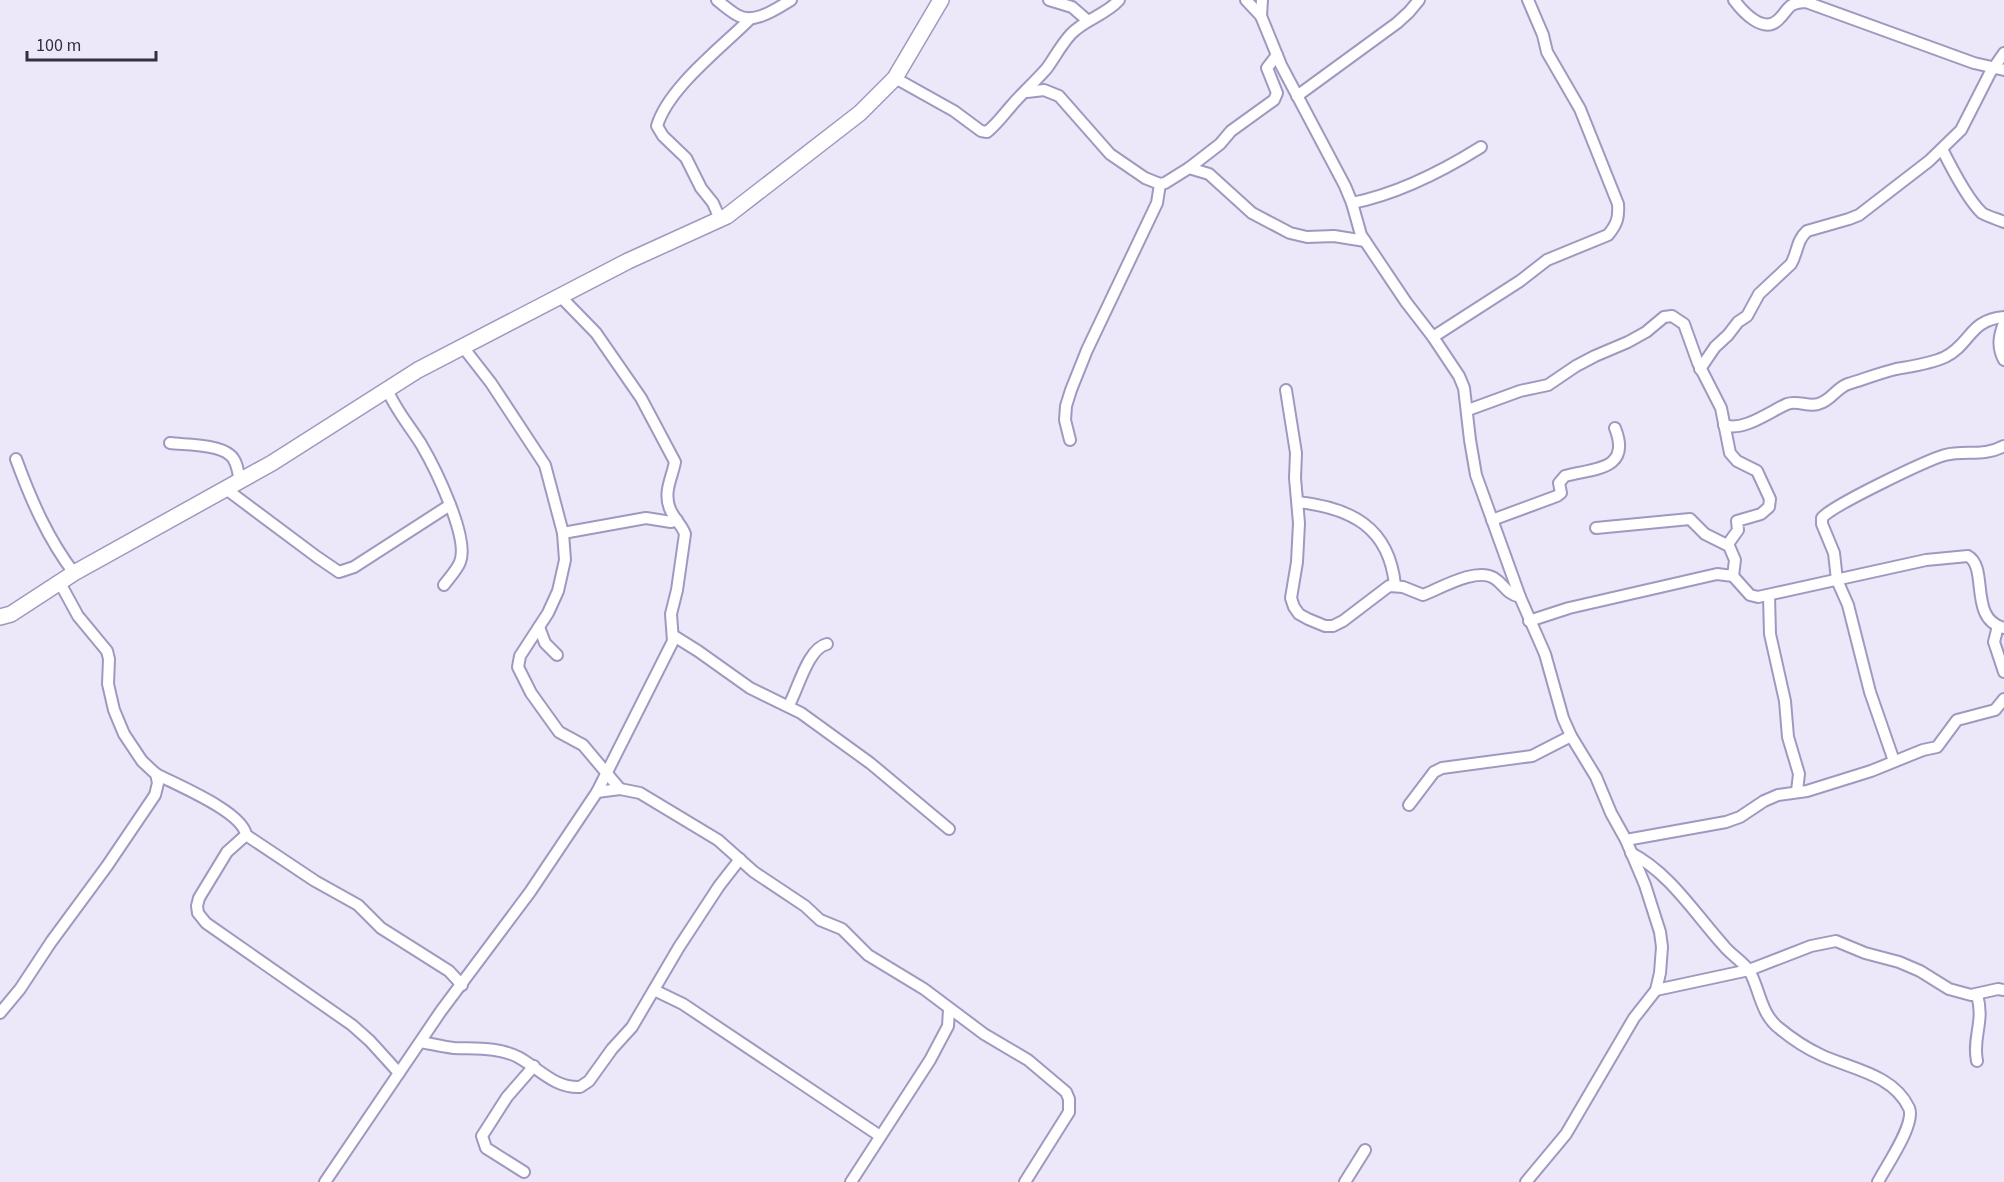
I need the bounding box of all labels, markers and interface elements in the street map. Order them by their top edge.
scale bar [27,24,156,62]
text: 100 m [36,33,81,58]

